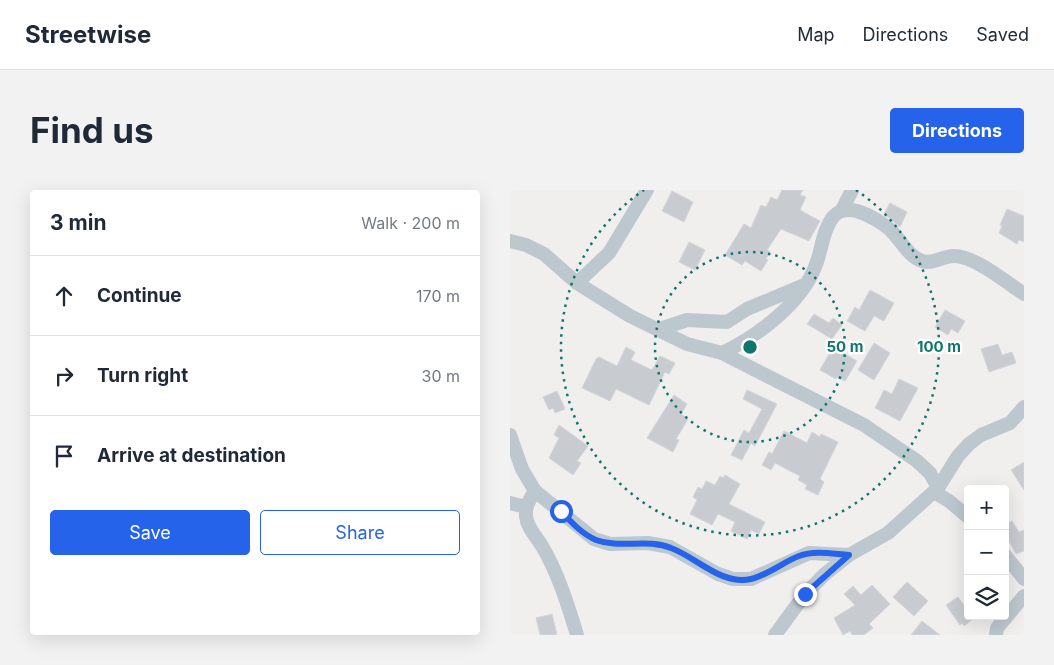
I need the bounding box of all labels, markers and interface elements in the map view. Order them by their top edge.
text: Streetwise [25,20,151,49]
text: Map [797,24,835,45]
text: Directions [863,24,948,45]
text: Saved [976,24,1029,45]
button: Directions [890,108,1024,153]
text: Find us [30,109,154,151]
text: 3 min [50,210,106,235]
text: Walk · 200 m [361,213,460,233]
icon: ahead [50,282,78,310]
text: Continue [97,284,182,307]
text: 170 m [416,286,460,306]
text: 50 m [827,337,863,356]
text: 100 m [917,337,961,356]
centre of rings [741,338,759,356]
icon: right [50,362,78,390]
text: Turn right [97,364,188,387]
text: 30 m [422,366,460,386]
icon: arrive [50,442,78,470]
text: Arrive at destination [97,444,286,467]
map controls [964,485,1009,620]
button: + [964,485,1009,530]
route start [550,500,573,523]
button: Save [50,510,250,555]
button: Share [260,510,460,555]
button: − [964,530,1009,575]
button: layers [964,575,1009,620]
route end [794,583,817,606]

